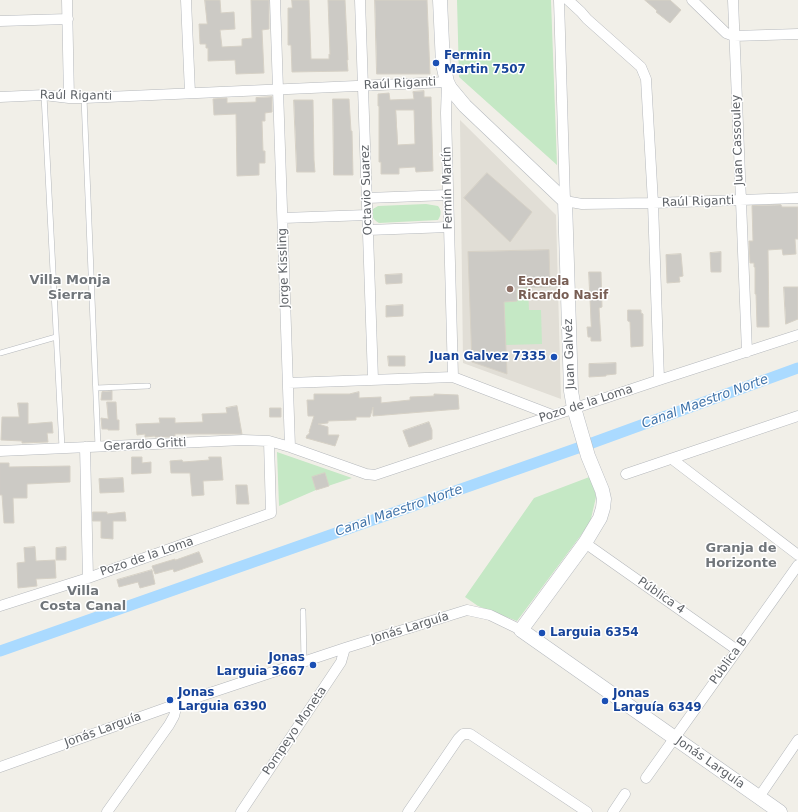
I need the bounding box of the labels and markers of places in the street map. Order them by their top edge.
place label: Fermin Martin 7507 [444,49,526,77]
marker: Fermin Martin 7507 [431,58,441,68]
place label: Escuela Ricardo Nasif [518,275,608,303]
marker: Escuela Ricardo Nasif [505,284,515,294]
place label: Juan Galvez 7335 [430,350,546,364]
marker: Juan Galvez 7335 [549,352,559,362]
place label: Larguia 6354 [550,626,639,640]
marker: Larguia 6354 [537,628,547,638]
place label: Jonas Larguia 3667 [216,651,305,679]
marker: Jonas Larguia 3667 [308,660,318,670]
place label: Jonas Larguia 6390 [178,686,267,714]
place label: Jonas Larguía 6349 [613,687,702,715]
marker: Jonas Larguia 6390 [165,695,175,705]
marker: Jonas Larguía 6349 [600,696,610,706]

